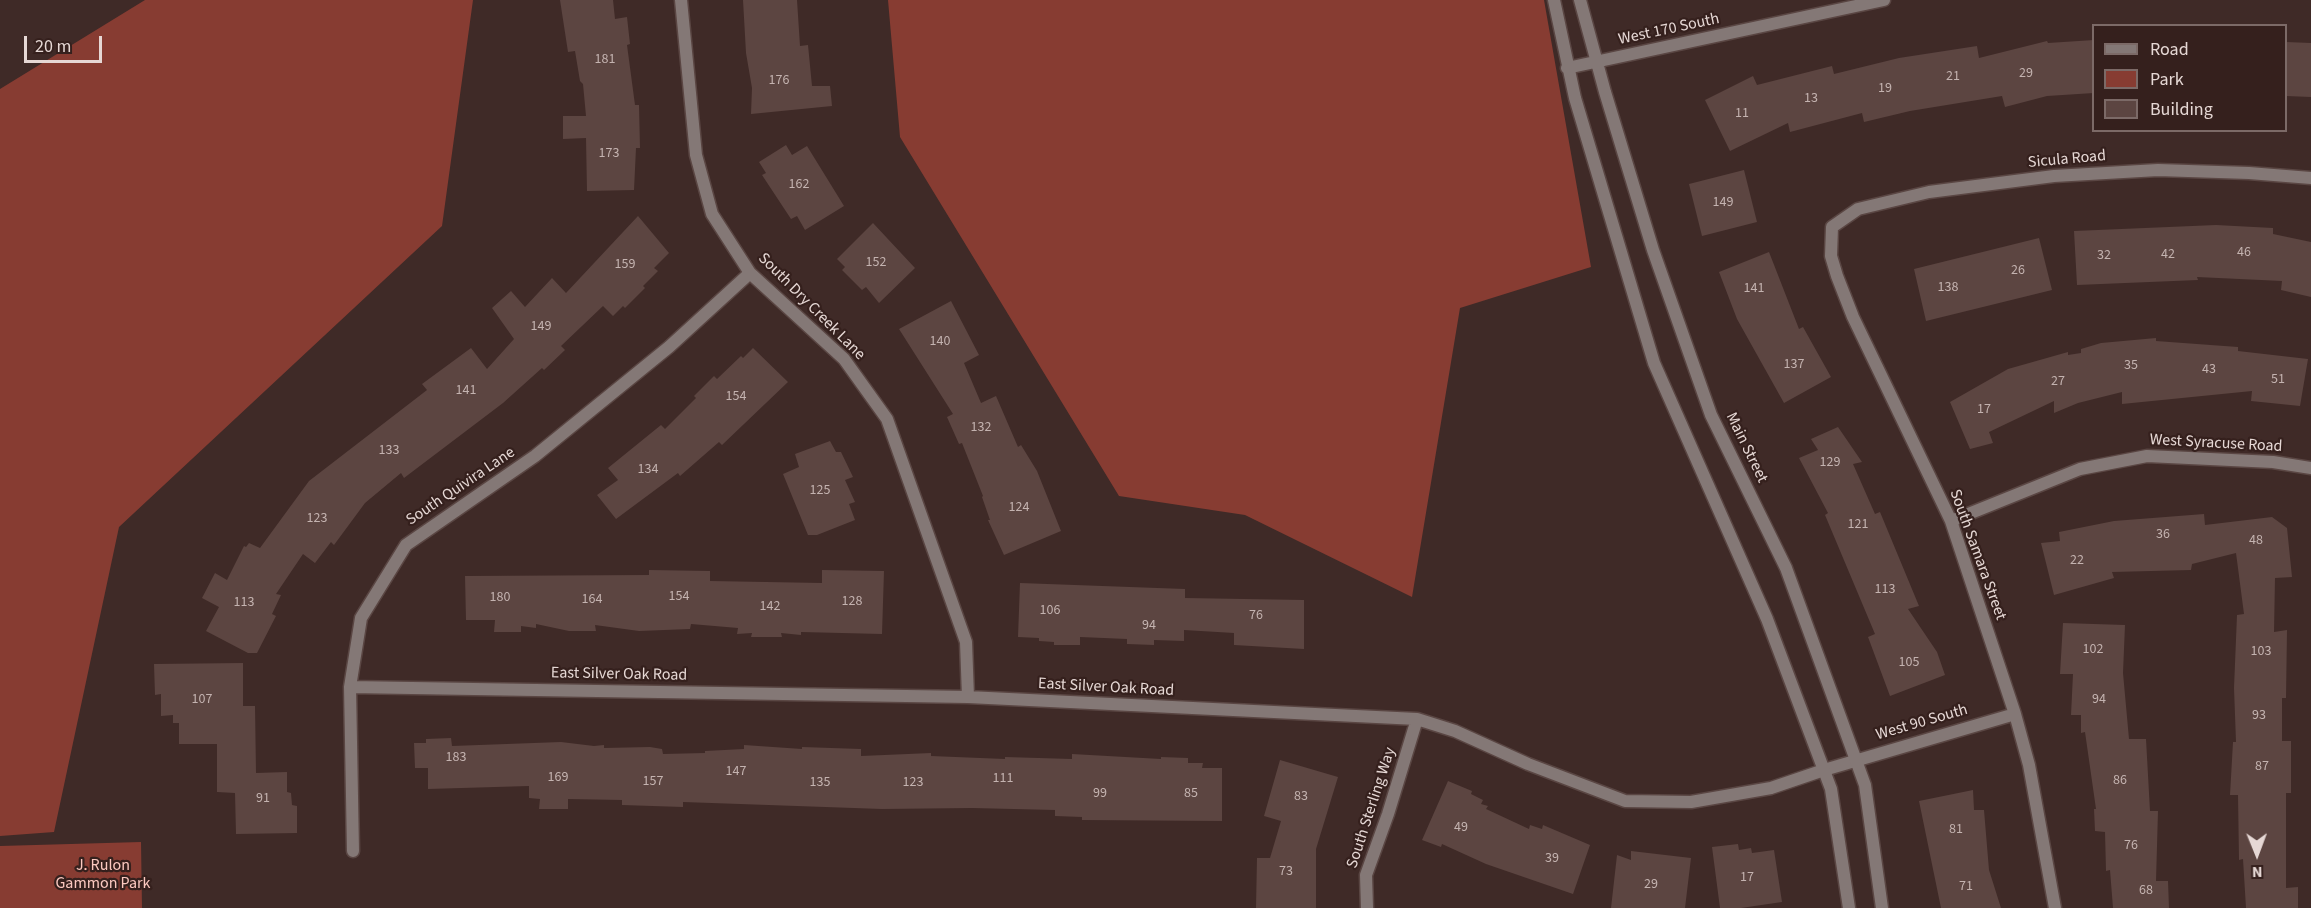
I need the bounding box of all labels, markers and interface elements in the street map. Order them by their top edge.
street label: West 170 South [1617,10,1721,50]
scale bar [27,24,105,62]
legend [2092,24,2287,132]
text: 20 m [35,34,71,59]
text: Road [2150,37,2189,62]
house number: 181 [595,52,615,68]
house number: 29 [2019,66,2033,82]
text: Park [2150,67,2184,92]
house number: 21 [1946,69,1960,85]
house number: 176 [769,73,789,89]
house number: 19 [1878,81,1892,97]
house number: 13 [1804,91,1818,107]
text: Building [2150,97,2213,122]
house number: 11 [1735,106,1749,122]
house number: 173 [599,146,619,162]
street label: Sicula Road [2027,147,2107,173]
house number: 162 [789,177,809,193]
house number: 149 [1713,195,1733,211]
house number: 46 [2237,245,2251,261]
house number: 42 [2161,247,2175,263]
house number: 32 [2097,248,2111,264]
street label: South Dry Creek Lane [753,249,869,365]
house number: 152 [866,255,886,271]
house number: 159 [615,257,635,273]
house number: 26 [2011,263,2025,279]
house number: 138 [1938,280,1958,296]
house number: 141 [1744,281,1764,297]
house number: 149 [531,319,551,335]
house number: 140 [930,334,950,350]
house number: 137 [1784,357,1804,373]
house number: 35 [2124,358,2138,374]
house number: 43 [2202,362,2216,378]
house number: 51 [2271,372,2285,388]
house number: 27 [2051,374,2065,390]
house number: 141 [456,383,476,399]
house number: 154 [726,389,746,405]
house number: 17 [1977,402,1991,418]
street label: Main Street [1721,410,1771,486]
house number: 132 [971,420,991,436]
street label: West Syracuse Road [2149,431,2283,457]
house number: 133 [379,443,399,459]
street label: South Quivira Lane [403,444,519,530]
house number: 129 [1820,455,1840,471]
house number: 134 [638,462,658,478]
house number: 125 [810,483,830,499]
street label: South Samara Street [1944,487,2010,623]
house number: 124 [1009,500,1029,516]
house number: 123 [307,511,327,527]
house number: 121 [1848,517,1868,533]
house number: 36 [2156,527,2170,543]
house number: 48 [2249,533,2263,549]
house number: 22 [2070,553,2084,569]
house number: 113 [1875,582,1895,598]
house number: 154 [669,589,689,605]
house number: 180 [490,590,510,606]
house number: 164 [582,592,602,608]
house number: 128 [842,594,862,610]
house number: 113 [234,595,254,611]
house number: 142 [760,599,780,615]
house number: 106 [1040,603,1060,619]
house number: 76 [1249,608,1263,624]
house number: 94 [1142,618,1156,634]
house number: 102 [2083,642,2103,658]
house number: 103 [2251,644,2271,660]
house number: 105 [1899,655,1919,671]
street label: East Silver Oak Road [551,664,687,686]
street label: East Silver Oak Road [1037,675,1175,701]
house number: 107 [192,692,212,708]
house number: 94 [2092,692,2106,708]
street label: West 90 South [1874,701,1970,745]
house number: 93 [2252,708,2266,724]
street label: South Sterling Way [1343,745,1401,871]
house number: 183 [446,750,466,766]
house number: 87 [2255,759,2269,775]
house number: 147 [726,764,746,780]
house number: 169 [548,770,568,786]
house number: 111 [993,771,1013,787]
house number: 86 [2113,773,2127,789]
house number: 157 [643,774,663,790]
house number: 135 [810,775,830,791]
house number: 123 [903,775,923,791]
house number: 99 [1093,786,1107,802]
house number: 85 [1184,786,1198,802]
house number: 83 [1294,789,1308,805]
house number: 91 [256,791,270,807]
house number: 49 [1454,820,1468,836]
house number: 81 [1949,822,1963,838]
north arrow [2227,824,2287,884]
house number: 76 [2124,838,2138,854]
house number: 39 [1545,851,1559,867]
park label: J. Rulon Gammon Park [56,856,150,894]
text: N [2252,861,2263,883]
house number: 73 [1279,864,1293,880]
house number: 17 [1740,870,1754,886]
house number: 29 [1644,877,1658,893]
house number: 71 [1959,879,1973,895]
house number: 68 [2139,883,2153,899]

